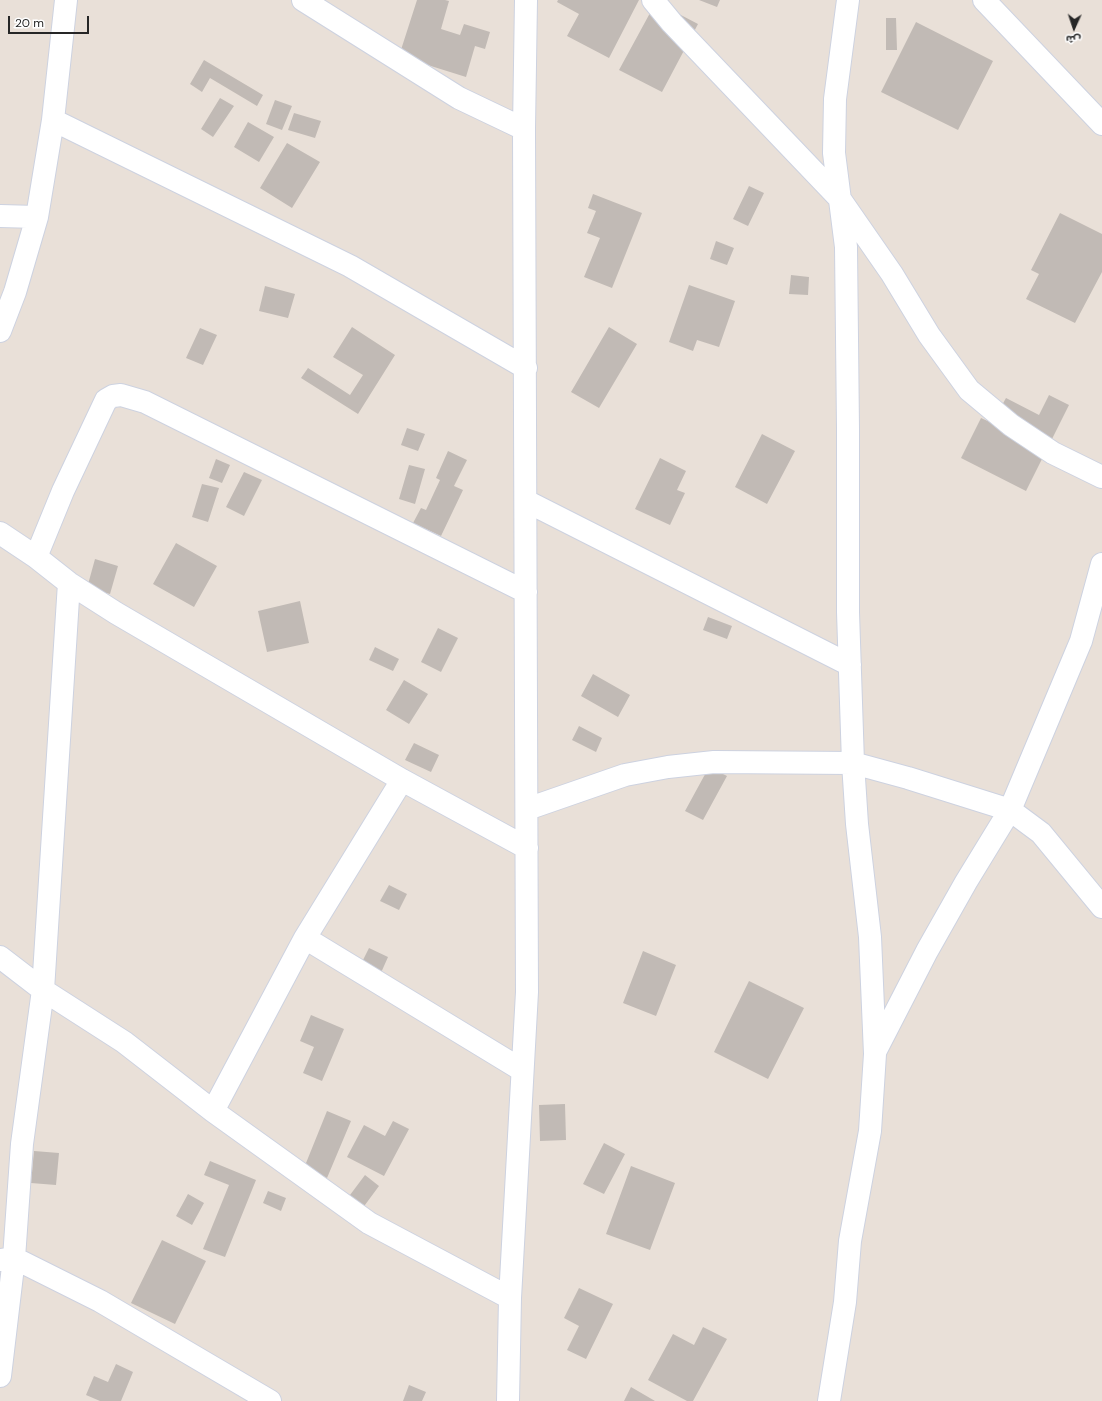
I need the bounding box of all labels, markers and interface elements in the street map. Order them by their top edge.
scale bar [10,8,91,34]
north arrow [1054,8,1094,48]
text: 20 m [15,15,44,31]
text: ش [1065,33,1081,47]

